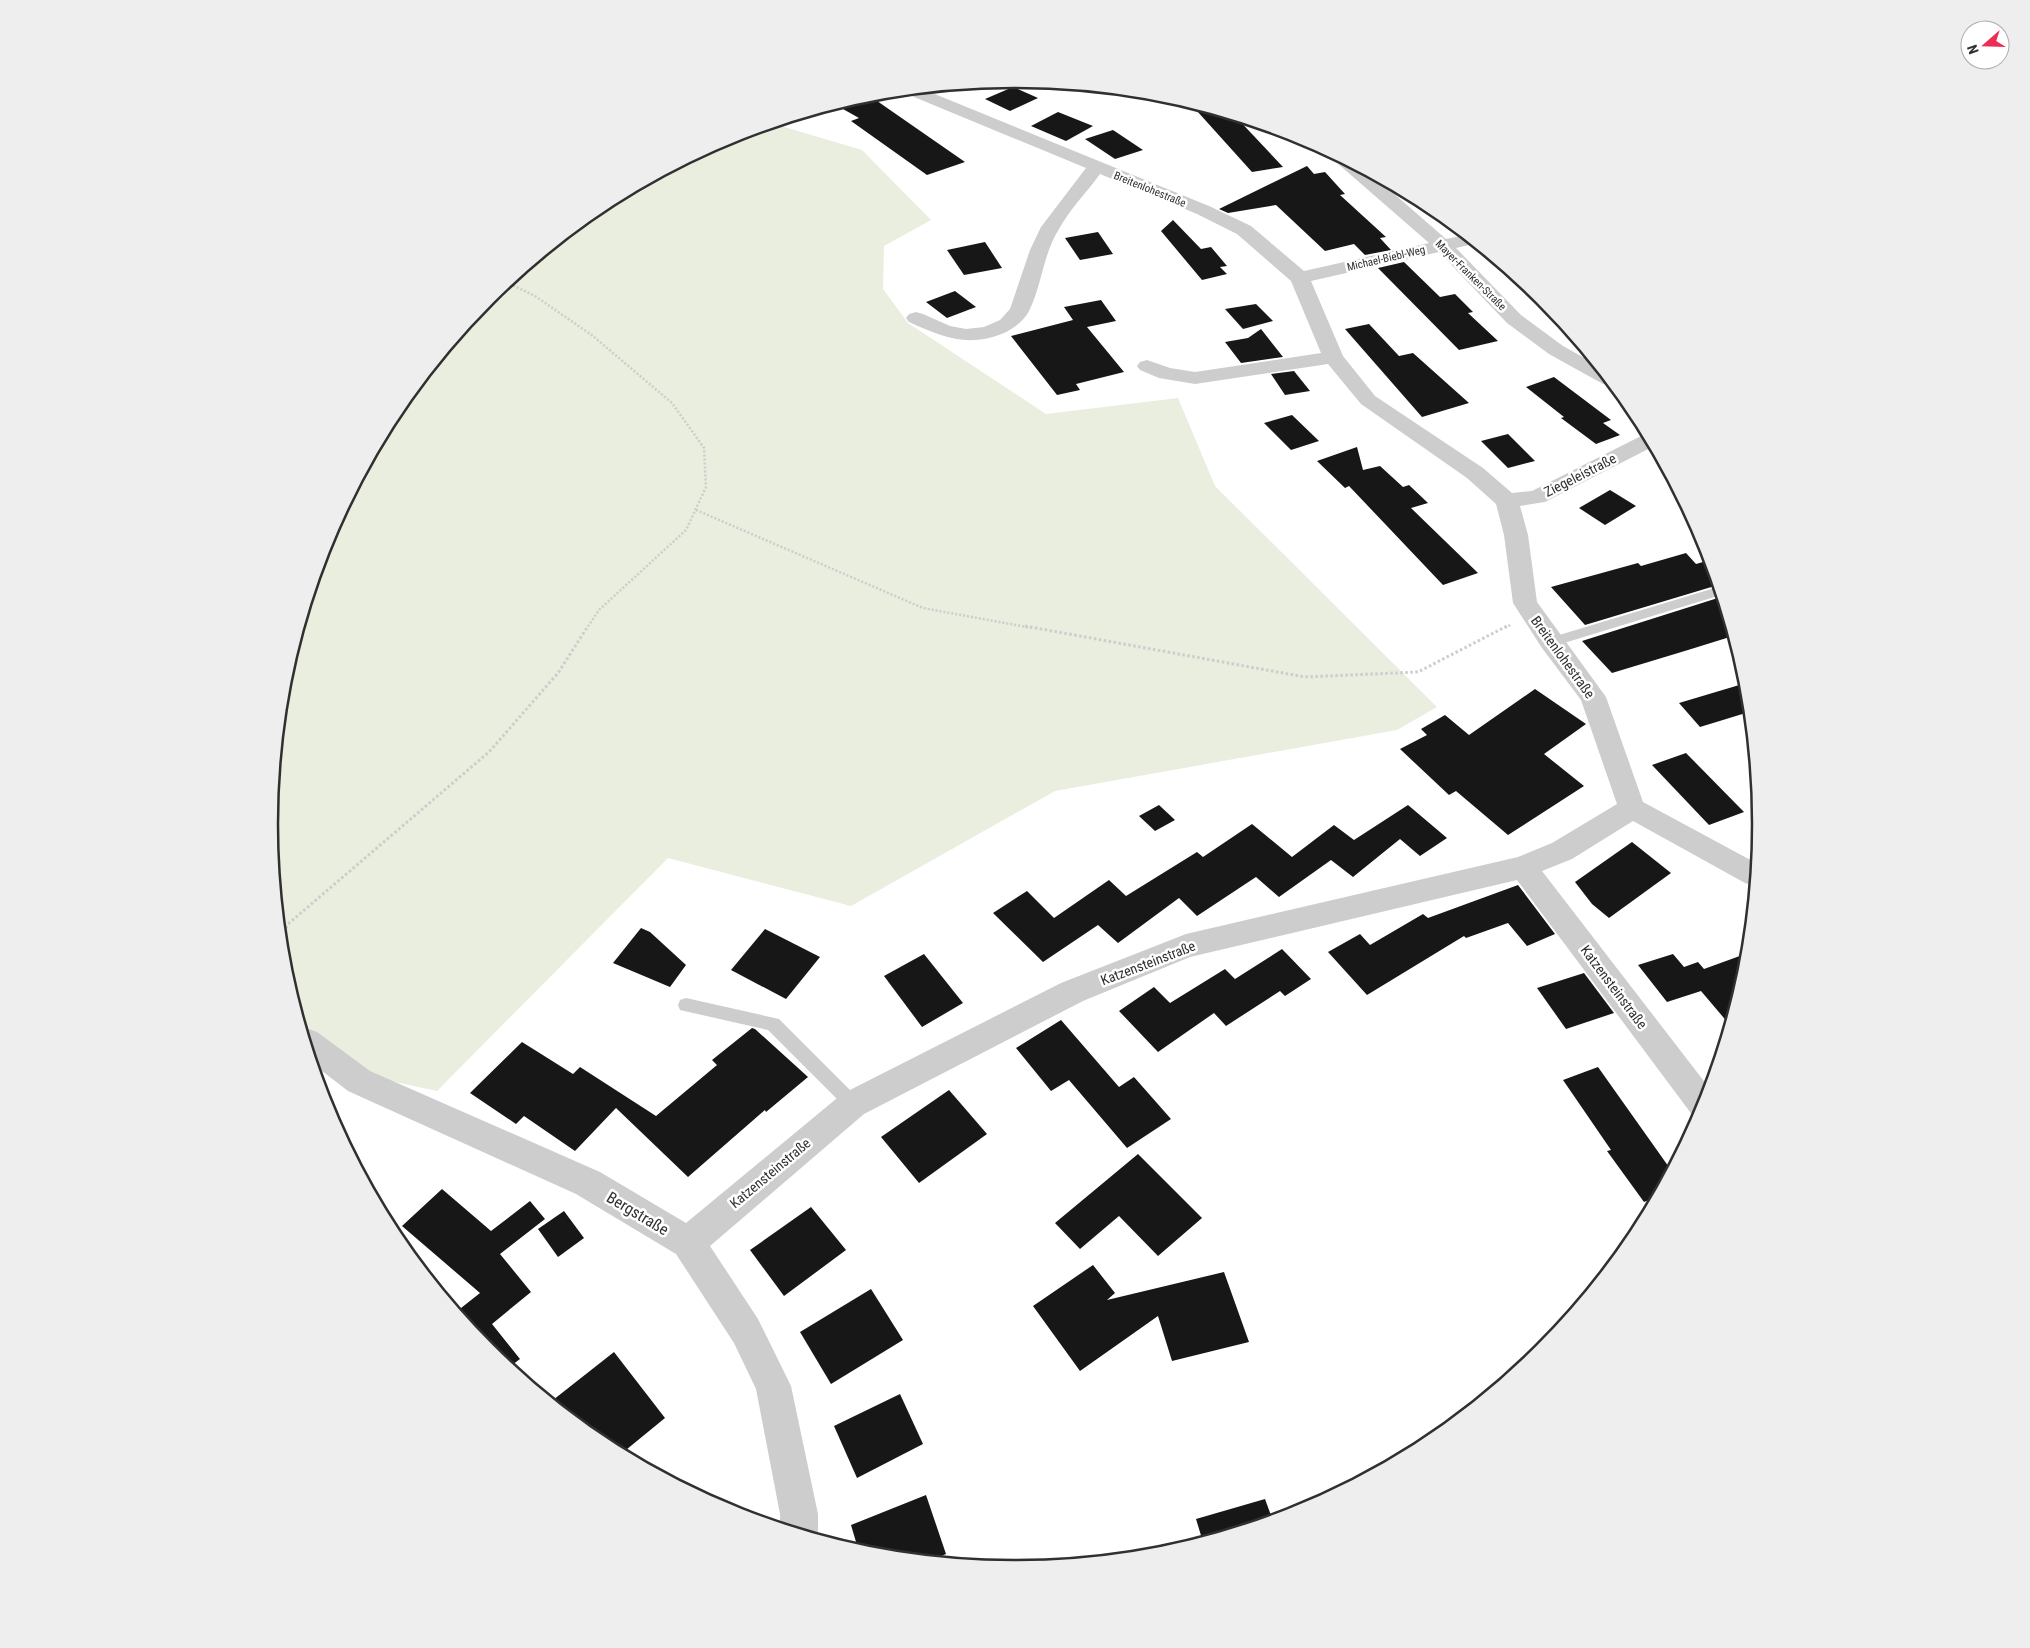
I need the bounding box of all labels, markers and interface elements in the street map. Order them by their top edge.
north arrow [1960,20,2010,70]
text: N [1964,43,1982,56]
street label: Breitenlohestraße [1112,169,1188,210]
street label: Mayer-Franken-Straße [1433,237,1509,313]
street label: Michael-Biebl-Weg [1346,243,1427,274]
street label: Ziegeleistraße [1541,450,1619,500]
street label: Breitenlohestraße [1528,613,1598,702]
street label: Katzensteinstraße [1098,937,1198,988]
street label: Katzensteinstraße [1578,942,1651,1032]
street label: Katzensteinstraße [727,1134,814,1211]
street label: Bergstraße [603,1188,672,1239]

